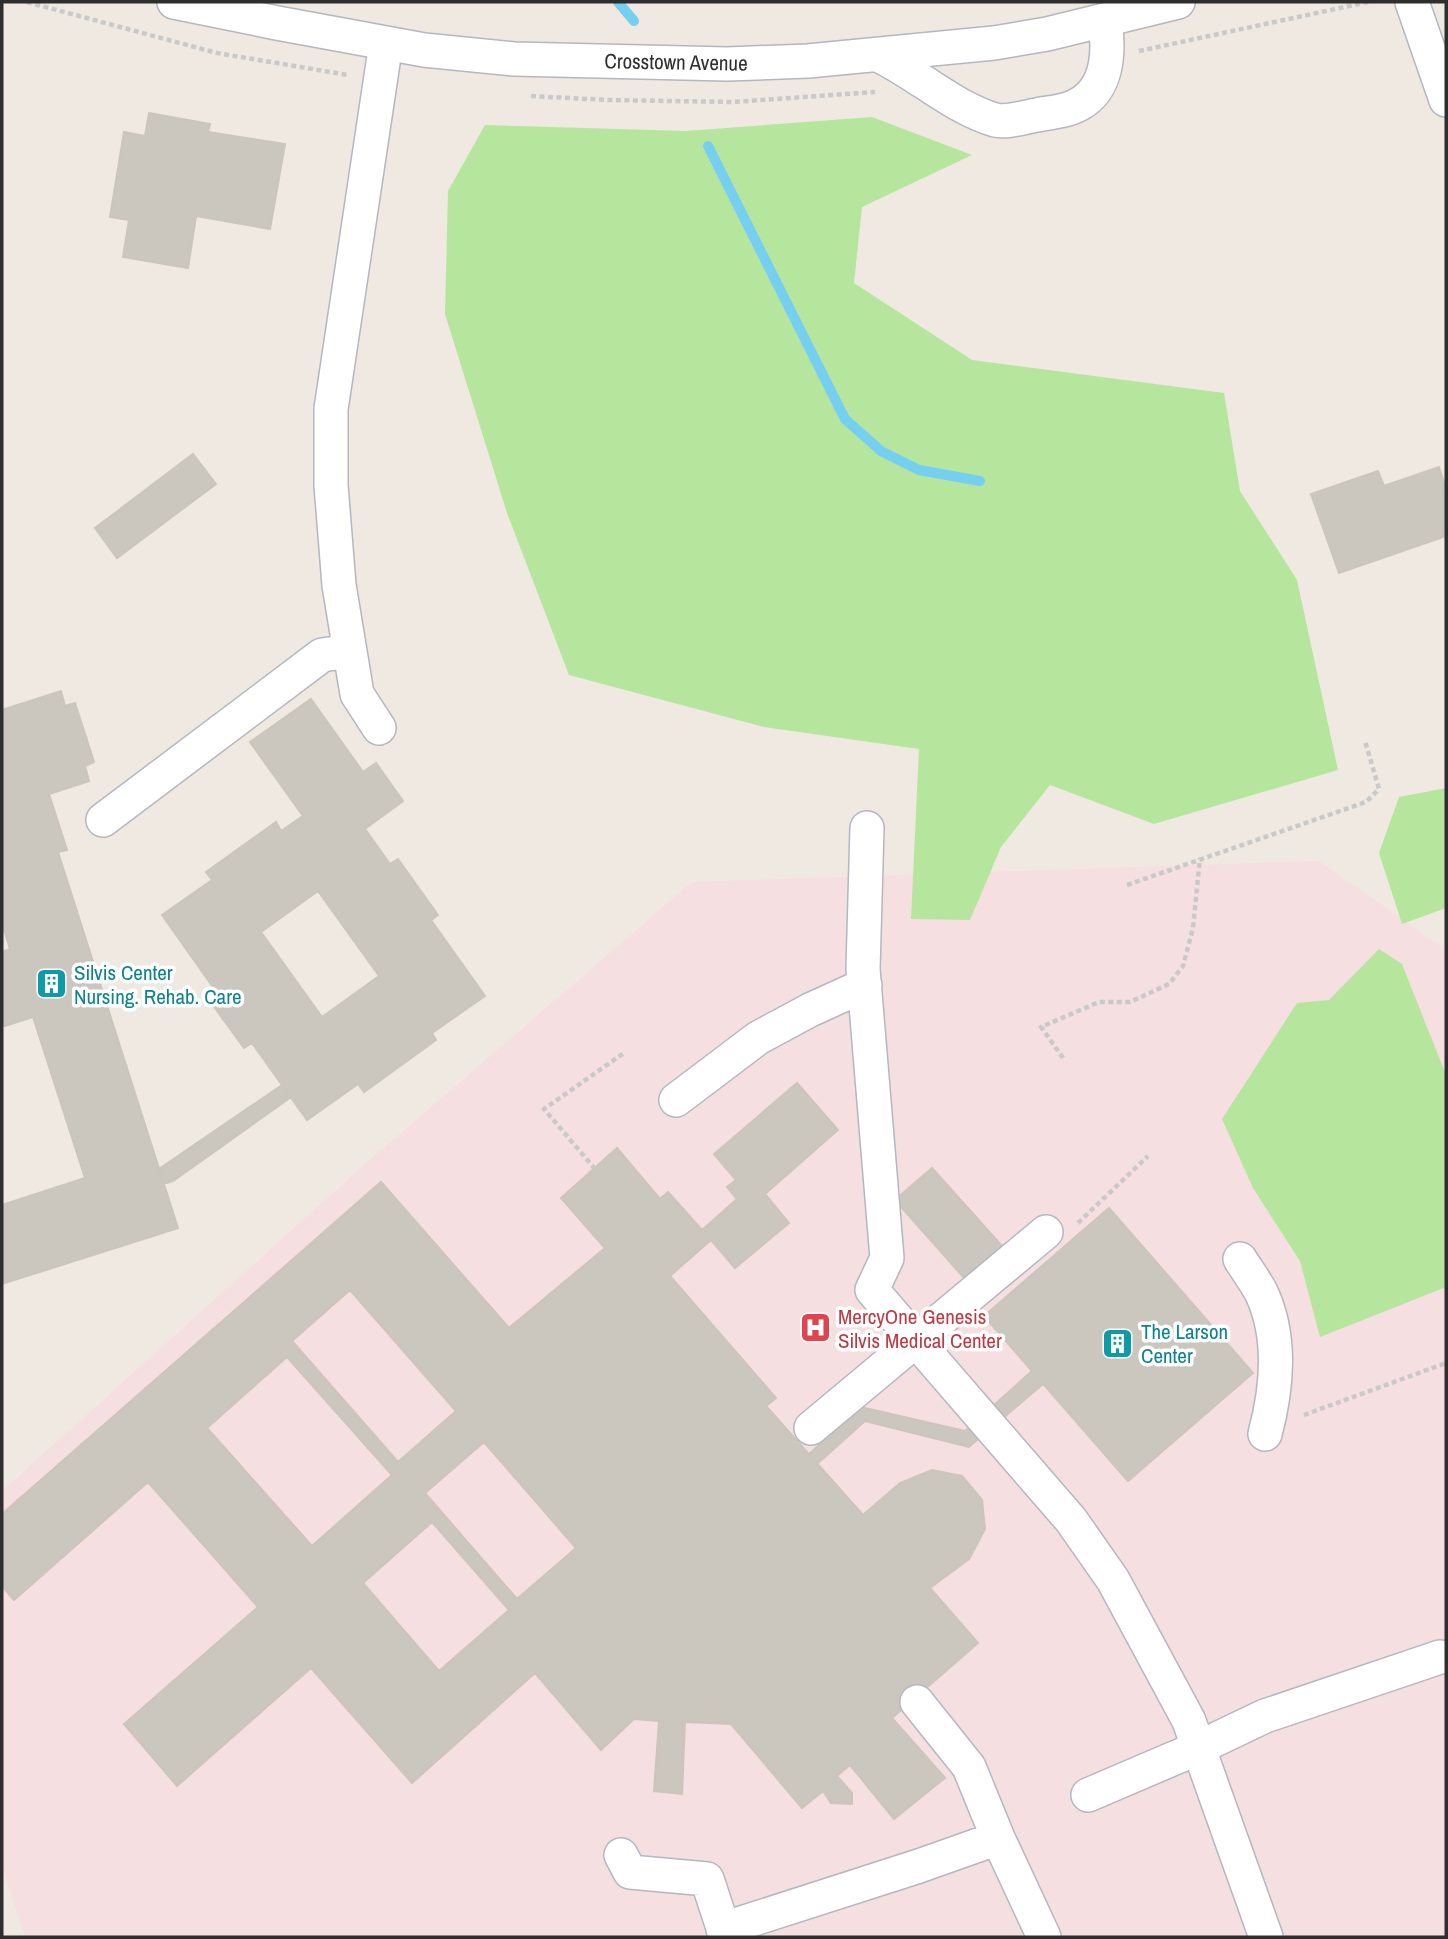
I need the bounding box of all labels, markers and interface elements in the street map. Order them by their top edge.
street label: Crosstown Avenue [604,46,748,78]
place label: Silvis Center Nursing. Rehab. Care [74,958,242,1011]
building icon: Silvis Center Nursing. Rehab. Care [34,967,68,1001]
place label: MercyOne Genesis Silvis Medical Center [838,1302,1002,1355]
hospital icon: MercyOne Genesis Silvis Medical Center [798,1311,832,1345]
place label: The Larson Center [1141,1317,1228,1370]
building icon: The Larson Center [1101,1326,1135,1360]

